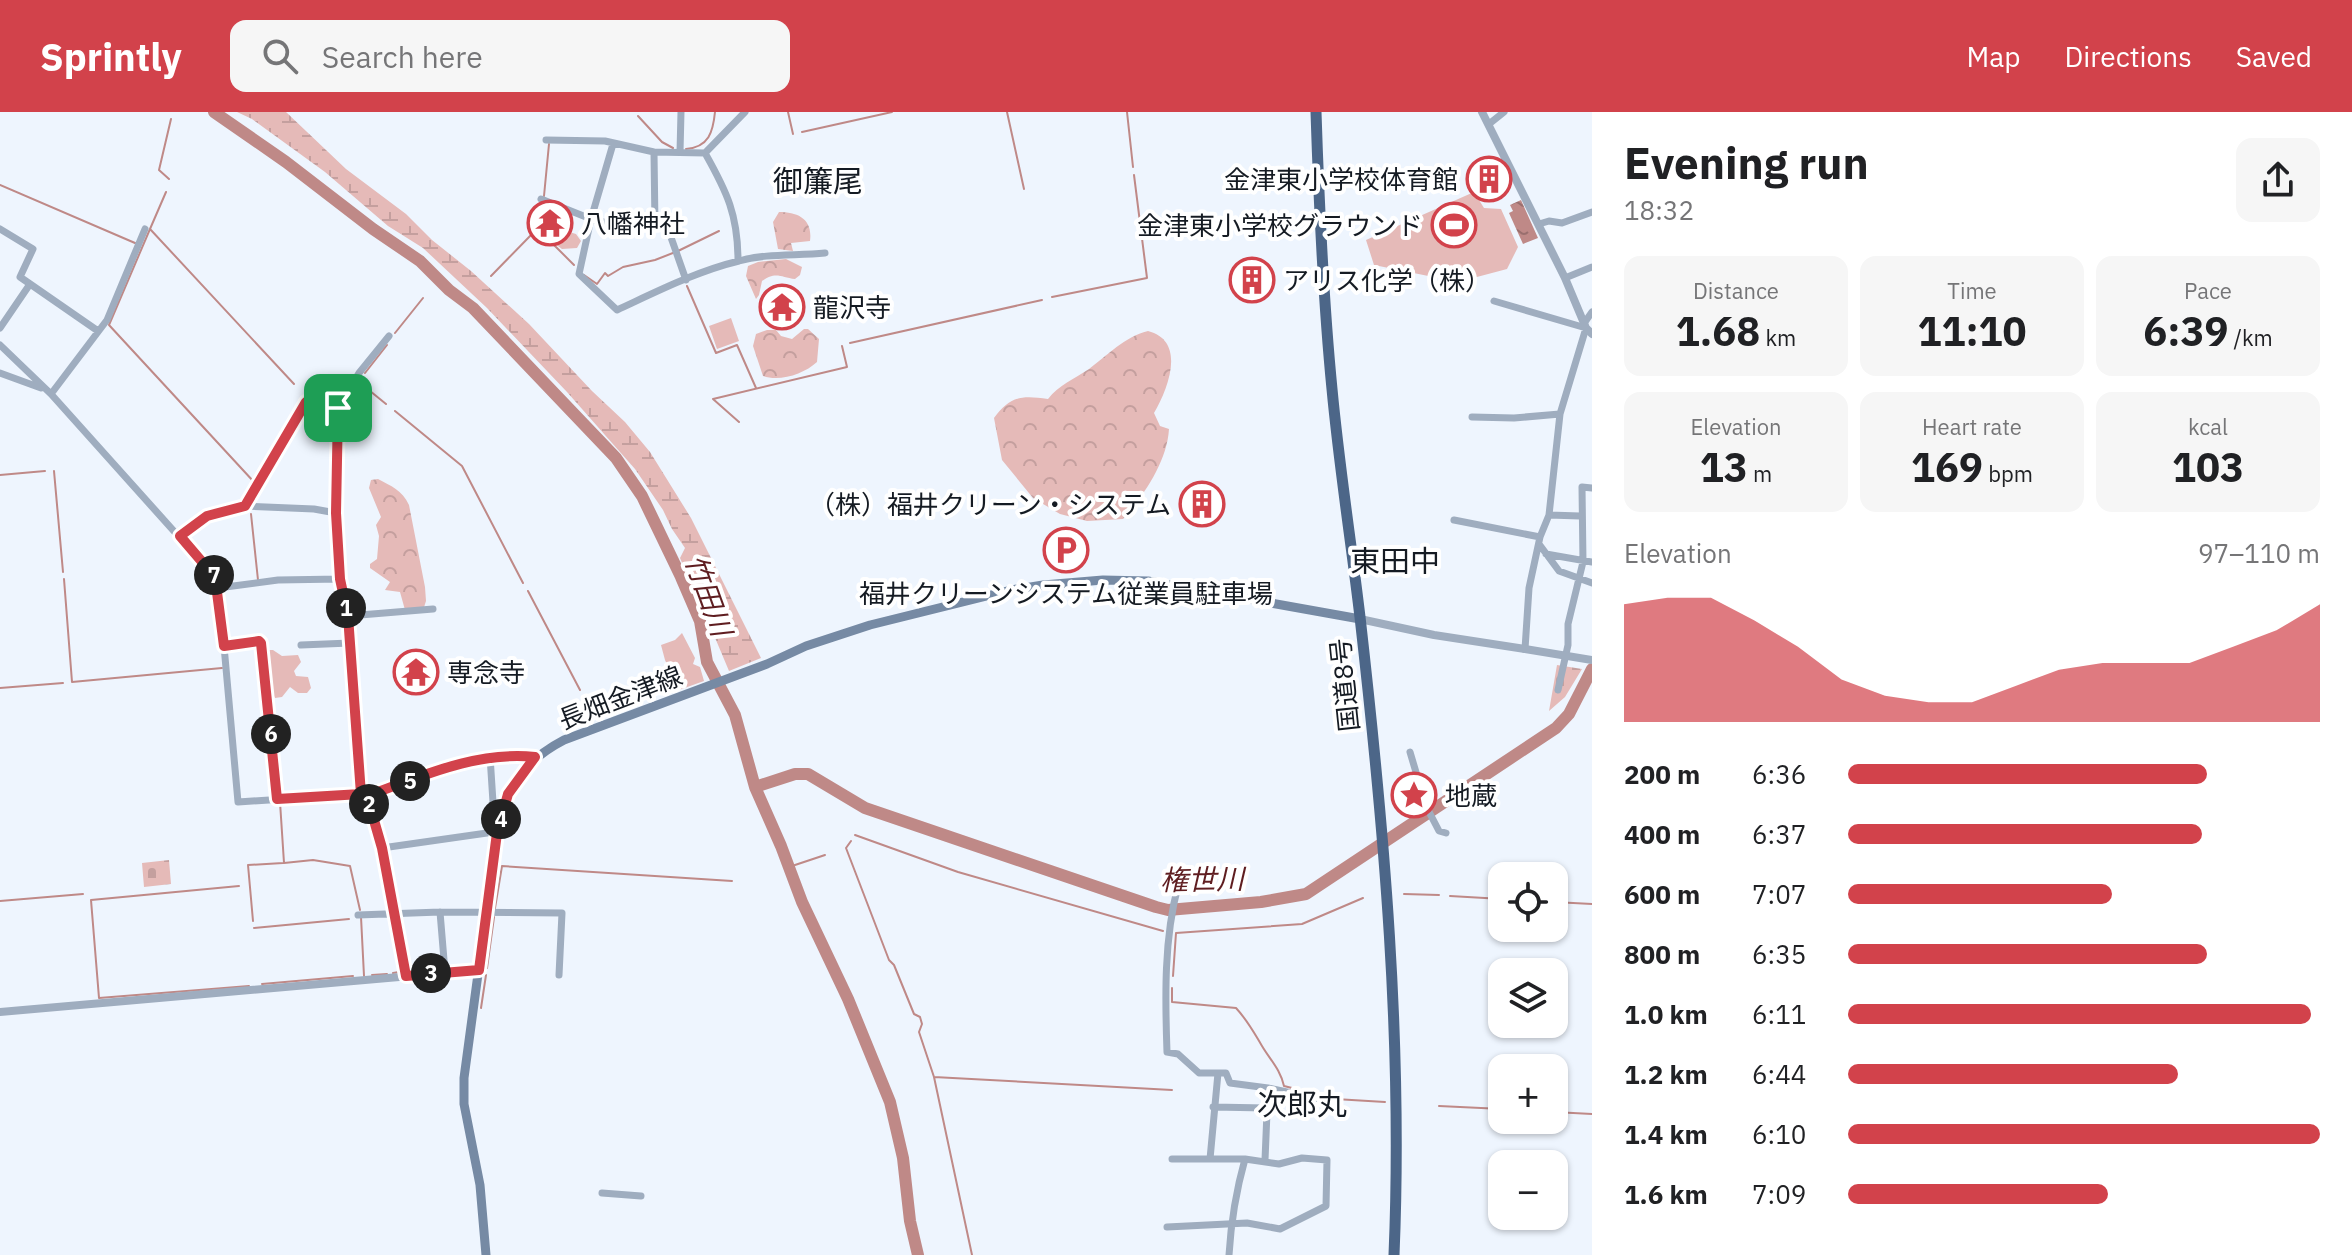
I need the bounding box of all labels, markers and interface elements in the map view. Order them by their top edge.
search box [230,20,790,92]
text: Sprintly [40,32,182,81]
icon: search [258,34,302,78]
text: Search here [322,37,483,76]
text: Map [1966,38,2020,75]
text: Directions [2064,38,2192,75]
text: Saved [2236,38,2312,75]
text: Evening run [1624,134,1869,191]
button: share [2236,138,2320,222]
building icon: 金津東小学校体育館 [1465,155,1513,203]
district label: 御簾尾 [773,161,863,200]
place label: 金津東小学校体育館 [1224,162,1458,196]
text: 18:32 [1624,193,1694,227]
temple icon: 八幡神社 [526,199,574,247]
sports icon: 金津東小学校グラウンド [1430,201,1478,249]
place label: 八幡神社 [581,206,685,240]
place label: 金津東小学校グラウンド [1137,208,1423,242]
building icon: アリス化学（株） [1228,256,1276,304]
place label: アリス化学（株） [1283,263,1491,297]
text: Distance [1693,276,1779,305]
text: Time [1947,276,1997,305]
text: Pace [2184,276,2232,305]
temple icon: 龍沢寺 [758,283,806,331]
place label: 龍沢寺 [813,290,891,324]
text: 1.68 [1676,305,1760,357]
text: 11:10 [1917,305,2027,357]
text: 6:39 [2143,305,2228,357]
text: km [1760,323,1796,352]
text: /km [2228,323,2273,352]
pin [304,374,372,442]
icon: arrive [316,386,360,430]
text: Elevation [1690,412,1782,441]
text: Heart rate [1922,412,2022,441]
text: kcal [2188,412,2228,441]
text: 13 [1700,441,1748,493]
text: 169 [1911,441,1983,493]
text: 103 [2172,441,2244,493]
text: m [1748,459,1772,488]
text: bpm [1983,459,2033,488]
building icon: （株）福井クリーン・システム [1178,480,1226,528]
place label: （株）福井クリーン・システム [809,487,1171,521]
parking icon: 福井クリーンシステム従業員駐車場 [1042,526,1090,574]
text: Elevation [1624,536,1732,570]
text: 97–110 m [2198,536,2320,570]
district label: 東田中 [1350,541,1440,580]
water label: 竹田川 [677,549,742,644]
pin: 7 [194,555,234,595]
text: 7 [207,560,221,589]
place label: 福井クリーンシステム従業員駐車場 [859,576,1273,610]
pin: 1 [326,588,366,628]
text: 1 [339,593,353,622]
street label: 国道8号 [1322,637,1366,733]
temple icon: 専念寺 [392,648,440,696]
place label: 専念寺 [447,655,525,689]
street label: 長畑金津線 [553,658,687,736]
pin: 6 [251,714,291,754]
text: 6 [264,719,278,748]
text: 200 m [1624,757,1700,791]
text: 6:36 [1752,757,1806,791]
pin: 5 [390,761,430,801]
text: 5 [403,766,417,795]
place icon: 地蔵 [1390,771,1438,819]
place label: 地蔵 [1445,778,1497,812]
pin: 2 [349,784,389,824]
text: 2 [362,789,376,818]
pin: 4 [481,799,521,839]
text: 4 [494,804,508,833]
text: 400 m [1624,817,1700,851]
text: 6:37 [1752,817,1806,851]
water label: 権世川 [1160,860,1247,898]
map controls [1488,862,1568,1230]
button: locate [1488,862,1568,942]
text: 600 m [1624,877,1700,911]
text: 7:07 [1752,877,1806,911]
text: 800 m [1624,937,1700,971]
text: 6:35 [1752,937,1806,971]
pin: 3 [411,953,451,993]
text: 3 [424,958,438,987]
button: layers [1488,958,1568,1038]
text: 1.0 km [1624,997,1708,1031]
text: 6:11 [1752,997,1806,1031]
button: + [1488,1054,1568,1134]
text: 1.2 km [1624,1057,1708,1091]
text: 6:44 [1752,1057,1806,1091]
district label: 次郎丸 [1257,1084,1347,1123]
text: 1.4 km [1624,1117,1708,1151]
text: 6:10 [1752,1117,1806,1151]
button: − [1488,1150,1568,1230]
text: 1.6 km [1624,1177,1708,1211]
text: 7:09 [1752,1177,1806,1211]

